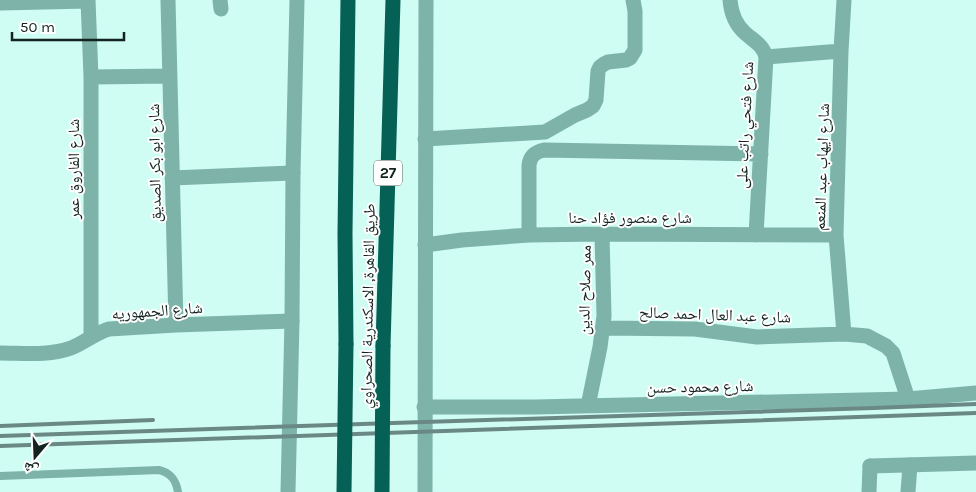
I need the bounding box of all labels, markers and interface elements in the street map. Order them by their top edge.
scale bar [12,10,125,42]
text: 50 m [20,18,55,36]
street label: شارع فتحي راتب على [732,61,760,189]
street label: شارع ابو بكر الصديق [144,103,166,223]
street label: شارع ايهاب عبد المنعم [810,103,834,231]
street label: شارع الفاروق عمر [64,119,84,220]
road number: 27 [374,160,402,186]
street label: طريق القاهرة, الاسكندرية الصحراوي [356,203,382,409]
street label: شارع منصور فؤاد حنا [568,208,692,228]
street label: ممر صلاح الدين [574,245,596,335]
street label: شارع الجمهوريه [111,298,203,324]
street label: شارع عبد العال احمد صالح [639,302,791,328]
street label: شارع محمود حسن [646,376,754,398]
north arrow [10,432,60,482]
text: ش [21,458,41,479]

